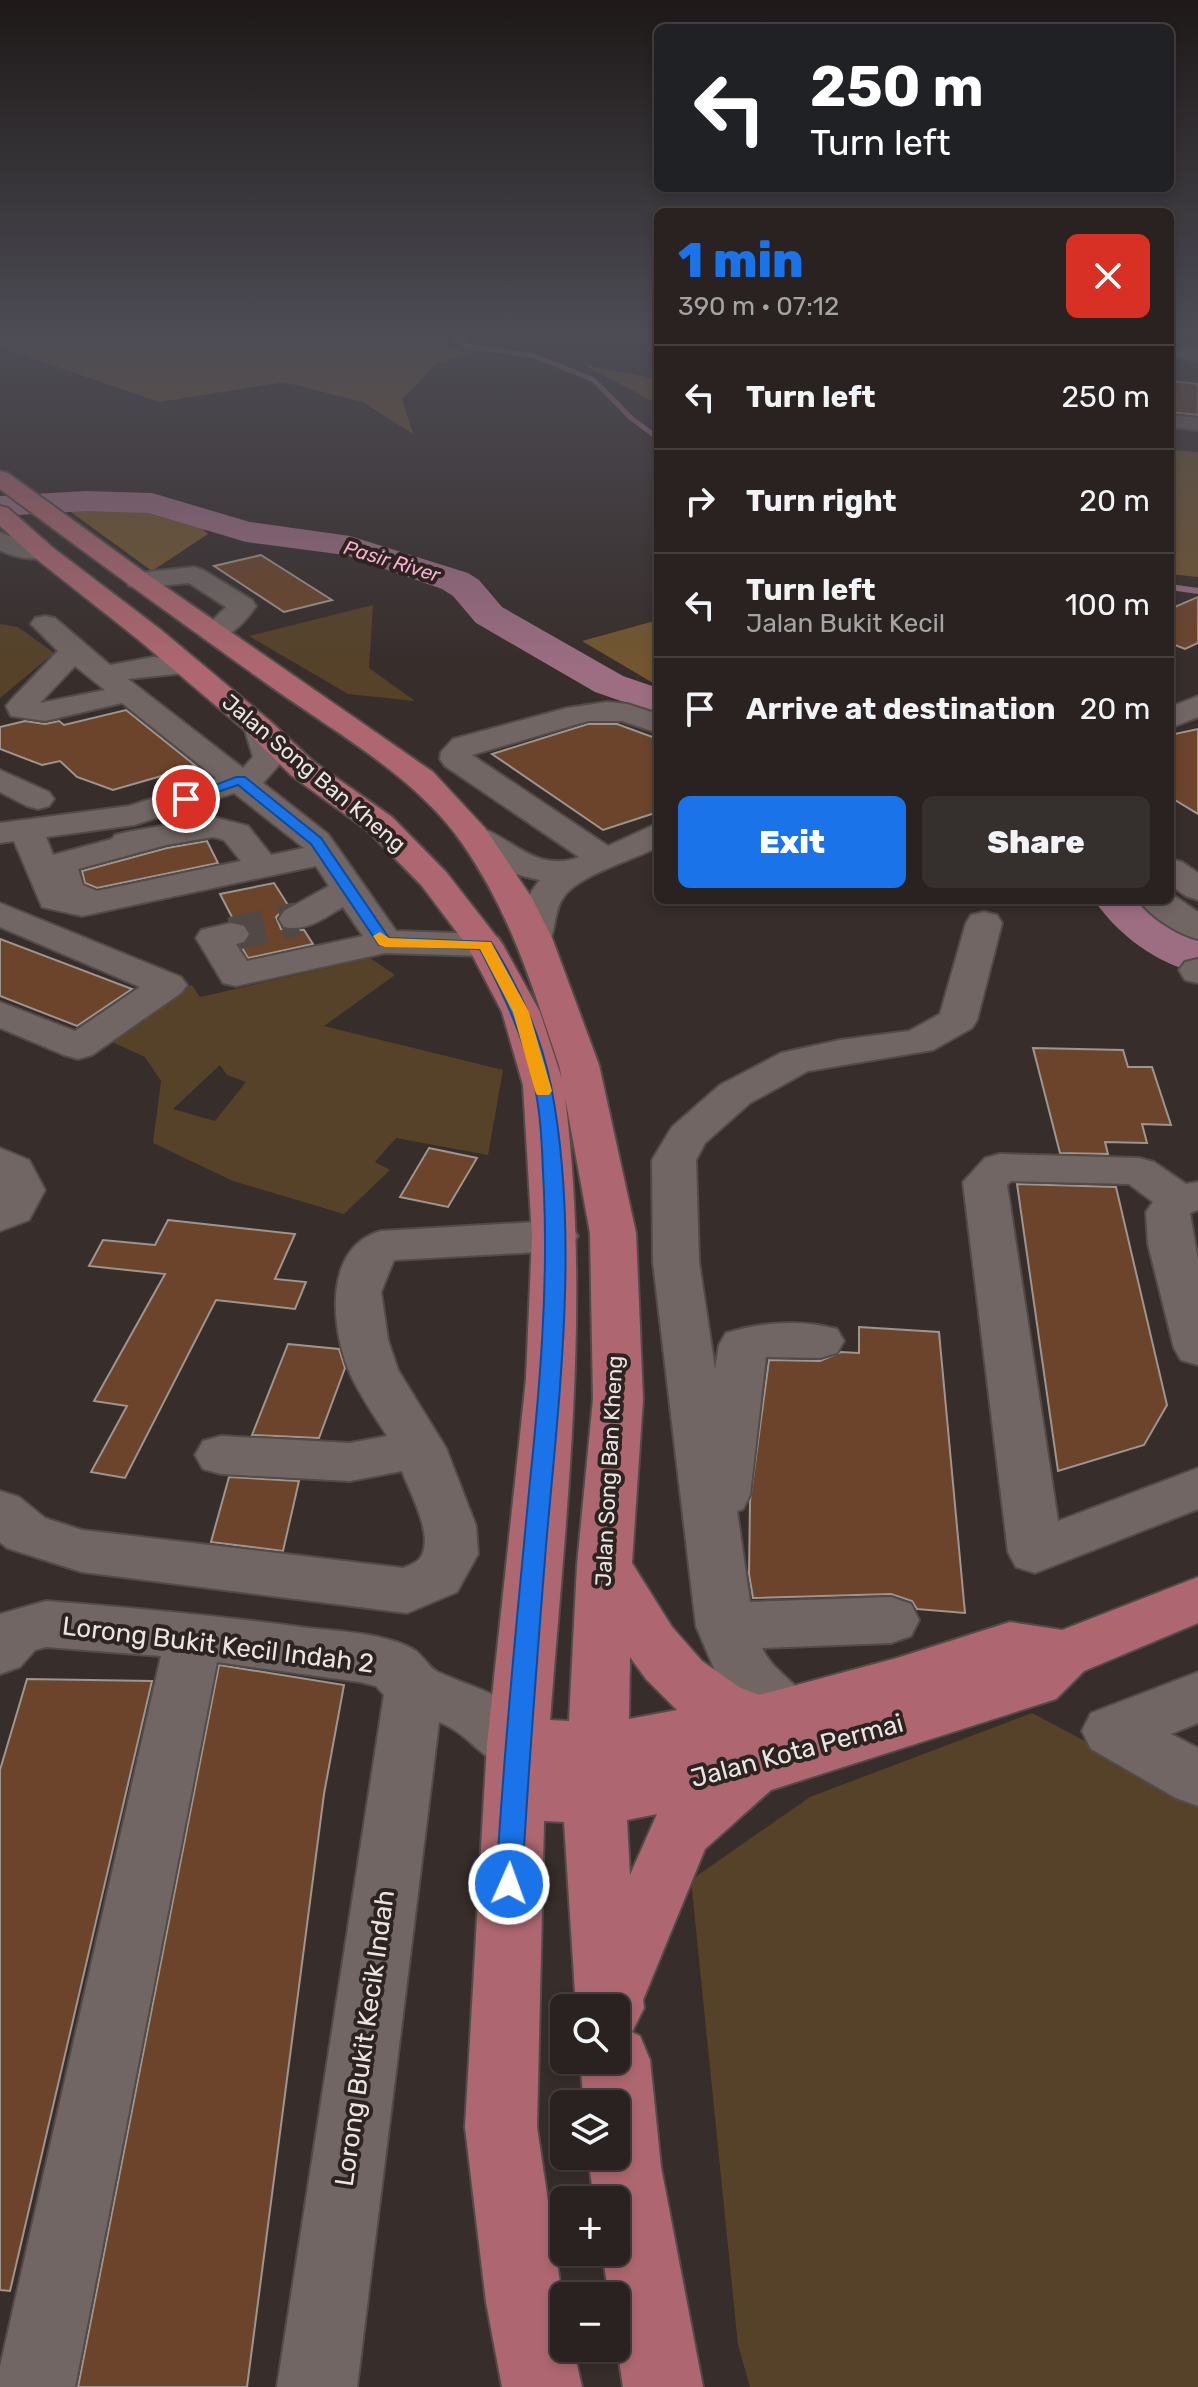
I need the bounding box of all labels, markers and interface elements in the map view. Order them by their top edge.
text: 250 m [810,54,984,120]
icon: left [678,56,782,160]
text: Turn left [810,121,951,164]
text: 1 min [678,232,804,289]
button: close [1066,234,1150,318]
text: 390 m · 07:12 [678,291,839,322]
icon: left [678,375,722,419]
text: Turn left [746,379,876,415]
text: 250 m [1062,379,1150,415]
icon: right [678,479,722,523]
text: Turn right [746,483,897,519]
text: 20 m [1079,483,1150,519]
water label: Pasir River [341,535,444,587]
text: Turn left [746,572,876,608]
icon: left [678,583,722,627]
text: 100 m [1065,587,1150,623]
text: Jalan Bukit Kecil [746,608,945,639]
icon: arrive [678,687,722,731]
street label: Jalan Song Ban Kheng [217,688,411,858]
text: Arrive at destination [746,691,1056,727]
text: 20 m [1080,691,1150,727]
pin [152,765,220,833]
icon: arrive [164,777,208,821]
button: Exit [678,796,906,888]
button: Share [922,796,1150,888]
street label: Jalan Song Ban Kheng [589,1355,629,1587]
street label: Lorong Bukit Kecil Indah 2 [60,1611,376,1679]
street label: Jalan Kota Permai [687,1708,907,1794]
position arrow [467,1842,551,1926]
street label: Lorong Bukit Kecik Indah [329,1888,401,2188]
map controls [550,1994,630,2362]
button: search [550,1994,630,2074]
button: layers [550,2090,630,2170]
button: + [550,2186,630,2266]
button: − [550,2282,630,2362]

